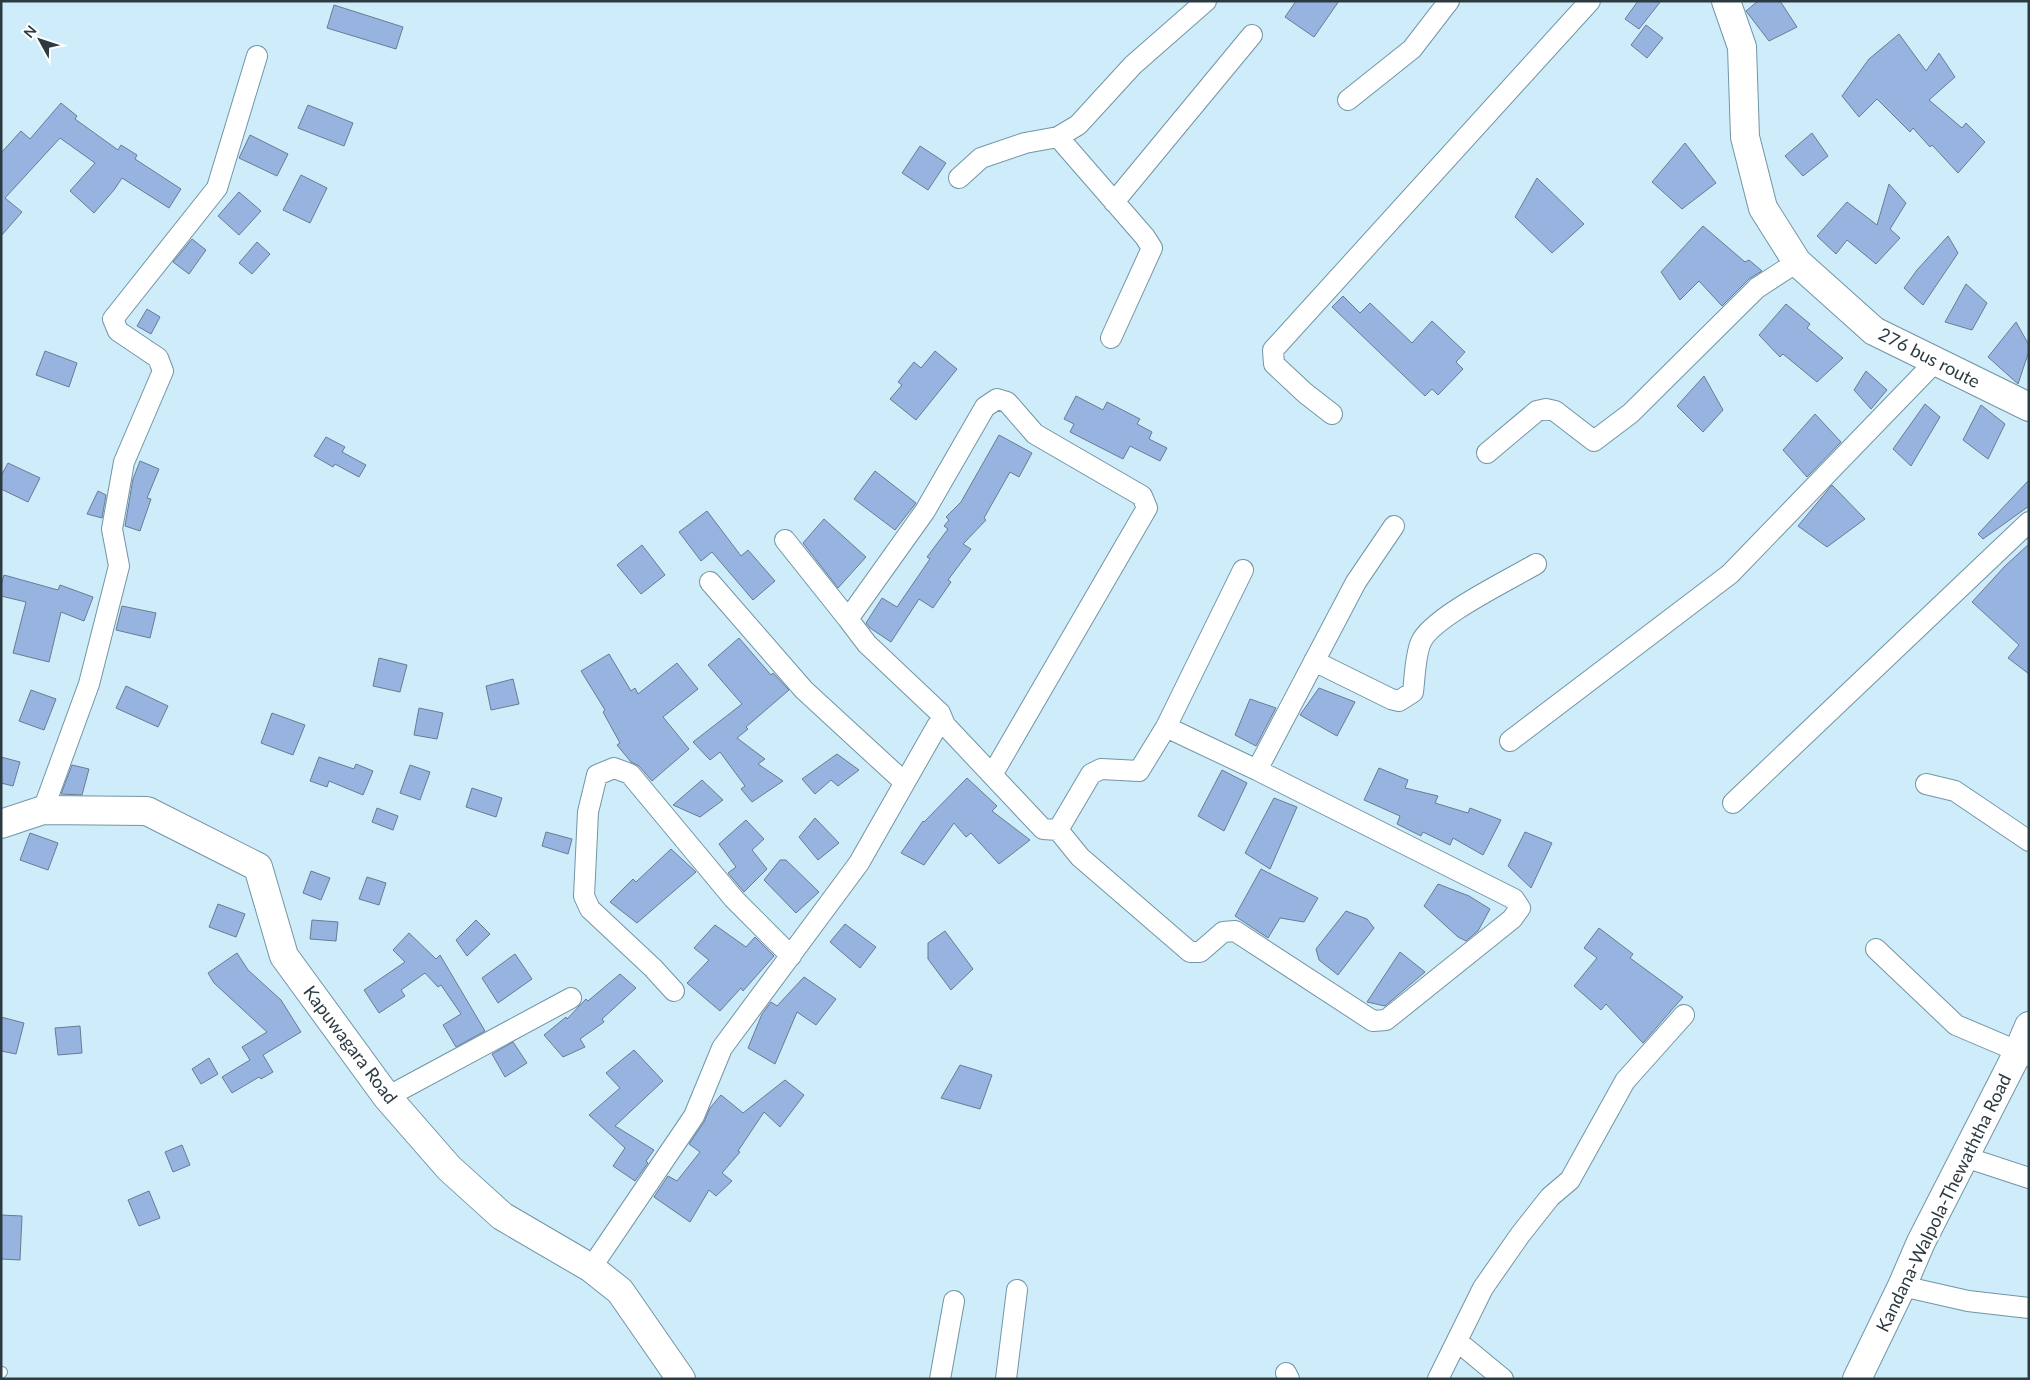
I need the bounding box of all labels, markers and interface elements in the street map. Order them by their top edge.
north arrow [15,15,65,65]
text: N [20,22,40,41]
street label: 276 bus route [1875,322,1984,392]
street label: Kapuwagara Road [299,981,402,1108]
street label: Kandana-Walpola-Thewaththa Road [1871,1070,2015,1335]

